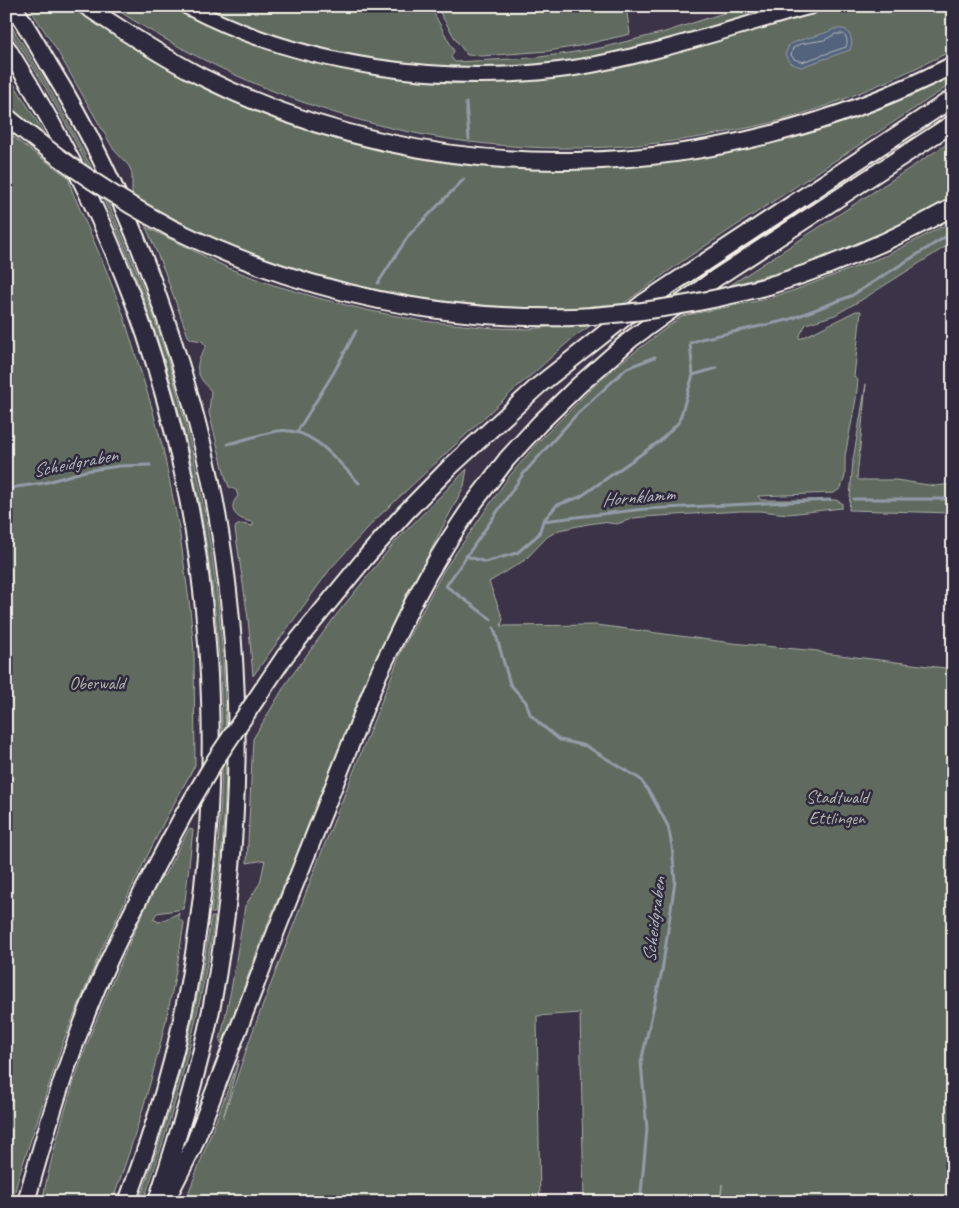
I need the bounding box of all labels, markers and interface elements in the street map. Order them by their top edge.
water label: Scheidgraben [31,443,121,483]
water label: Hornklamm [601,482,677,512]
park label: Oberwald [69,672,128,694]
park label: Stadtwald Ettlingen [806,786,871,829]
water label: Scheidgraben [637,875,671,964]

